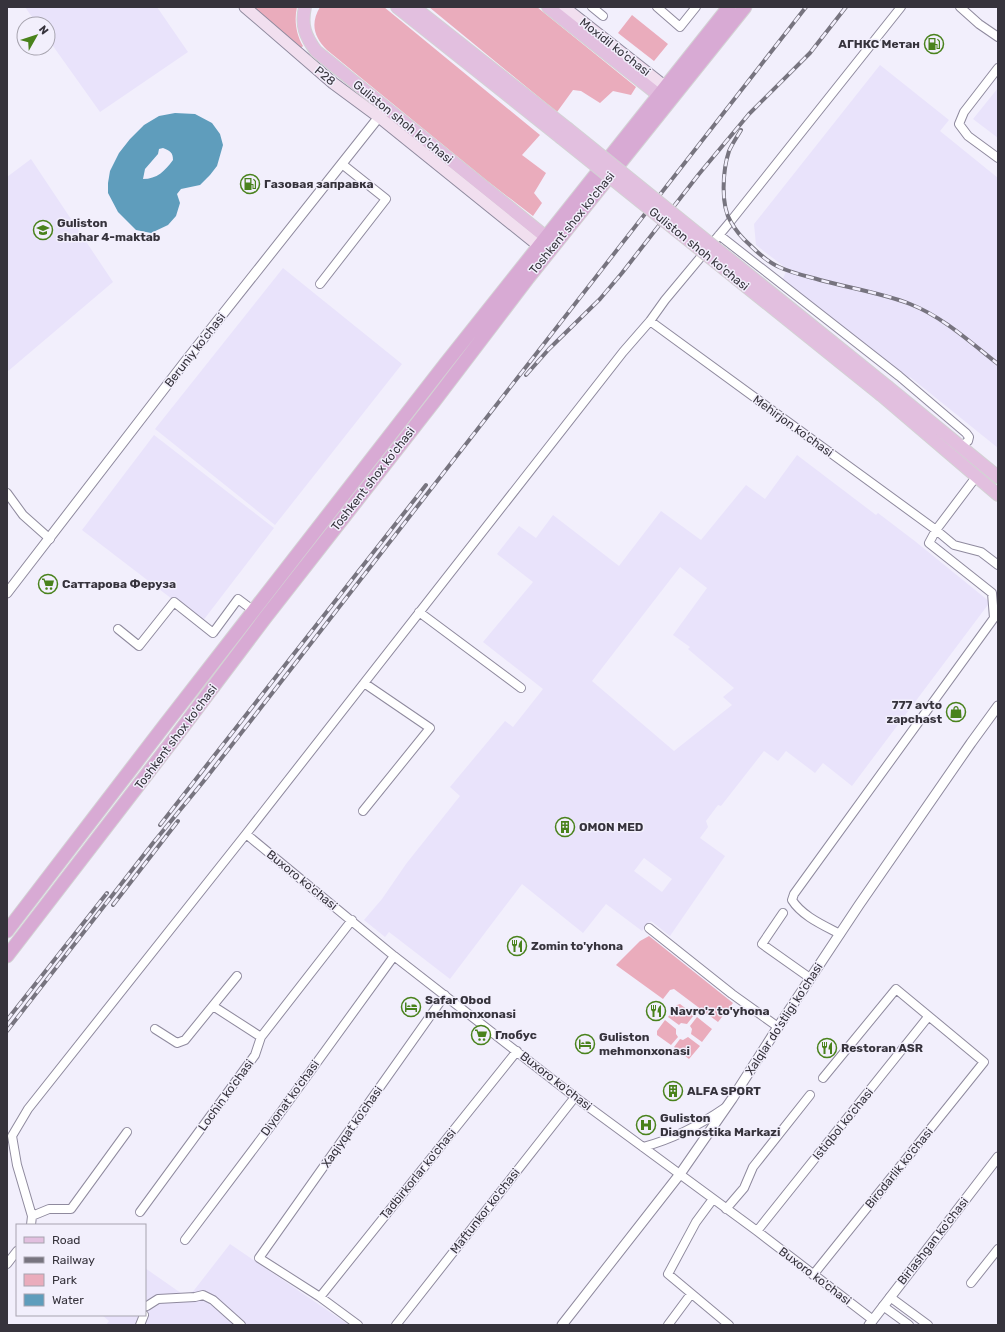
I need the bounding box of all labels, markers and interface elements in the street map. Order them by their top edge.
street label: Moxidil ko'chasi [577,15,653,79]
north arrow [16,16,56,56]
text: N [36,23,51,37]
fuel station icon: АГНКС Метан [923,33,945,55]
place label: АГНКС Метан [838,37,920,51]
street label: Р28 [312,63,338,89]
street label: Guliston shoh ko'chasi [350,78,456,167]
street label: Toshkent shox ko'chasi [526,169,618,277]
fuel station icon: Газовая заправка [239,173,261,195]
place label: Газовая заправка [264,177,374,191]
street label: Guliston shoh ko'chasi [646,205,752,294]
place label: Guliston shahar 4-maktab [57,216,161,244]
school or university icon: Guliston shahar 4-maktab [32,219,54,241]
street label: Beruniy ko'chasi [162,310,228,390]
street label: Mehirjon ko'chasi [750,392,836,460]
street label: Toshkent shox ko'chasi [328,424,418,534]
supermarket icon: Саттарова Феруза [37,573,59,595]
place label: Саттарова Феруза [62,577,176,591]
street label: Toshkent shox ko'chasi [132,682,220,792]
place label: 777 avto zapchast [887,698,942,726]
shop icon: 777 avto zapchast [945,701,967,723]
building icon: OMON MED [554,816,576,838]
place label: OMON MED [579,820,644,834]
street label: Buxoro ko'chasi [264,847,340,913]
restaurant icon: Zomin to'yhona [506,935,528,957]
place label: Zomin to'yhona [531,939,623,953]
street label: Xalqlar do'stligi ko'chasi [742,960,826,1078]
place label: Safar Obod mehmonxonasi [425,993,516,1021]
hotel icon: Safar Obod mehmonxonasi [400,996,422,1018]
restaurant icon: Navro'z to'yhona [645,1000,667,1022]
place label: Navro'z to'yhona [670,1004,770,1018]
supermarket icon: Глобус [470,1024,492,1046]
place label: Глобус [495,1028,537,1042]
place label: Guliston mehmonxonasi [599,1030,690,1058]
hotel icon: Guliston mehmonxonasi [574,1033,596,1055]
restaurant icon: Restoran ASR [816,1037,838,1059]
place label: Restoran ASR [841,1041,923,1055]
street label: Buxoro ko'chasi [517,1049,595,1113]
street label: Lochin ko'chasi [195,1056,257,1133]
street label: Diyonat ko'chasi [258,1057,322,1139]
building icon: ALFA SPORT [662,1080,684,1102]
street label: Xaqiyqat ko'chasi [319,1083,385,1170]
place label: ALFA SPORT [687,1084,761,1098]
street label: Istiqbol ko'chasi [810,1085,876,1163]
place label: Guliston Diagnostika Markazi [660,1111,780,1139]
hospital icon: Guliston Diagnostika Markazi [635,1114,657,1136]
street label: Birodarlik ko'chasi [862,1125,936,1211]
street label: Tadbirkorlar ko'chasi [377,1126,459,1222]
street label: Maftunkor ko'chasi [447,1166,523,1256]
street label: Birlashgan ko'chasi [895,1195,971,1287]
legend [16,1224,146,1316]
text: Road [52,1233,80,1247]
street label: Buxoro ko'chasi [776,1244,854,1308]
text: Railway [52,1253,95,1267]
text: Park [52,1273,78,1287]
text: Water [52,1293,84,1307]

